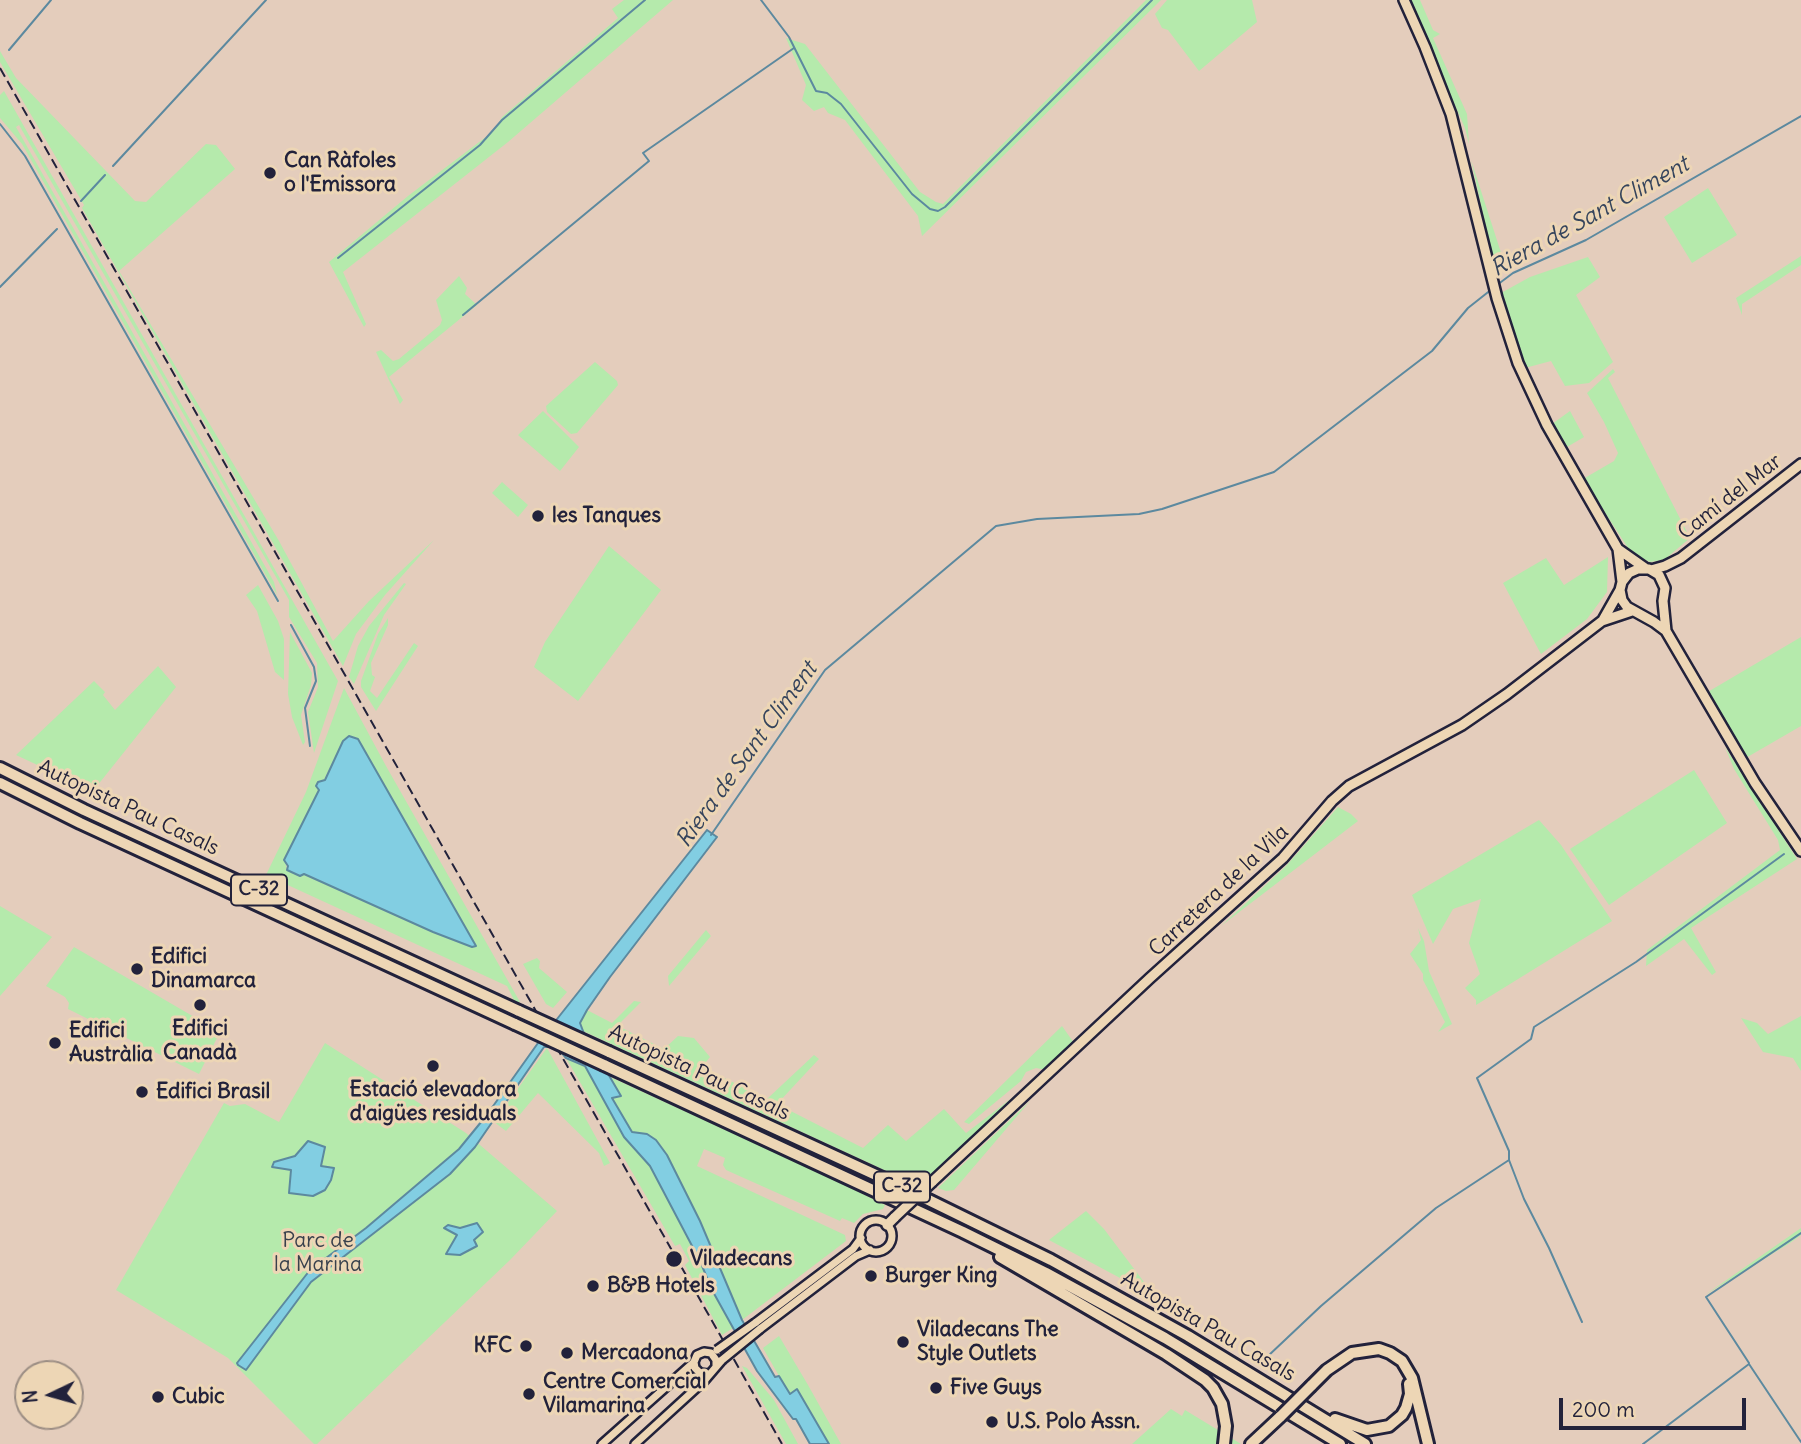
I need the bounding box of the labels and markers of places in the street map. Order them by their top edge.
place label: Can Ràfoles o l'Emissora [284,148,396,198]
marker: Can Ràfoles o l'Emissora [262,165,278,181]
place label: les Tanques [552,503,661,529]
marker: les Tanques [530,508,546,524]
place label: Edifici Dinamarca [151,944,256,994]
marker: Edifici Dinamarca [129,961,145,977]
marker: Edifici Canadà [192,997,208,1013]
place label: Edifici Canadà [163,1016,237,1066]
place label: Edifici Austràlia [69,1018,153,1068]
marker: Edifici Austràlia [47,1035,63,1051]
marker: Estació elevadora d'aigües residuals [425,1058,441,1074]
place label: Estació elevadora d'aigües residuals [350,1077,516,1127]
place label: Edifici Brasil [156,1079,270,1105]
marker: Edifici Brasil [134,1084,150,1100]
place label: Viladecans [690,1246,792,1272]
marker: Viladecans [664,1249,684,1269]
place label: Burger King [885,1263,998,1289]
marker: Burger King [863,1268,879,1284]
place label: B&B Hotels [607,1273,715,1299]
marker: B&B Hotels [585,1278,601,1294]
place label: Viladecans The Style Outlets [917,1317,1059,1367]
place label: KFC [474,1333,512,1359]
marker: Viladecans The Style Outlets [895,1334,911,1350]
marker: KFC [518,1338,534,1354]
place label: Mercadona [581,1340,688,1366]
marker: Mercadona [559,1345,575,1361]
place label: Centre Comercial Vilamarina [543,1369,707,1419]
place label: Five Guys [950,1375,1042,1401]
marker: Five Guys [928,1380,944,1396]
place label: Cubic [172,1384,225,1410]
marker: Centre Comercial Vilamarina [521,1386,537,1402]
marker: Cubic [150,1389,166,1405]
place label: U.S. Polo Assn. [1006,1409,1140,1435]
marker: U.S. Polo Assn. [984,1414,1000,1430]

